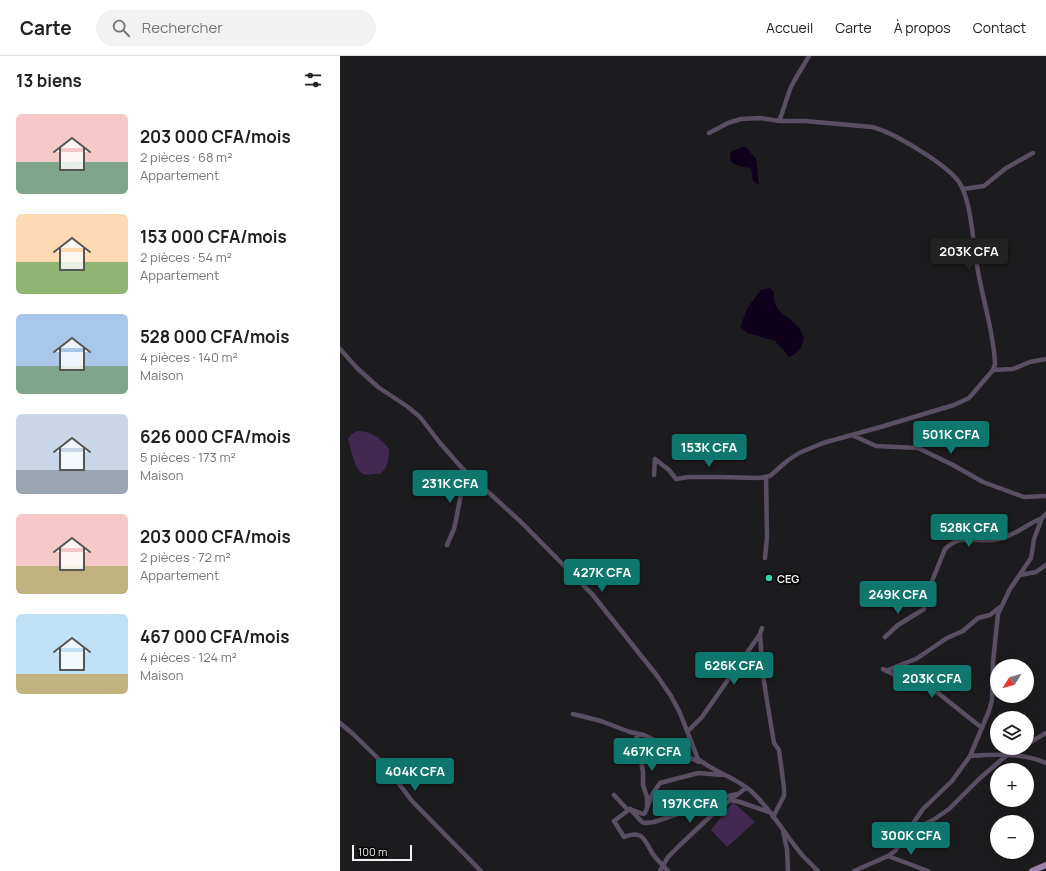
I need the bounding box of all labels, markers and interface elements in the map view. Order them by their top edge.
search box [96,10,376,46]
text: Carte [20,15,72,41]
icon: search [110,17,132,39]
text: Rechercher [142,17,223,38]
text: Accueil [766,18,813,37]
text: Carte [835,18,872,37]
text: À propos [894,18,951,37]
text: Contact [973,18,1026,37]
text: 13 biens [16,69,82,92]
icon: filters [302,69,324,91]
text: 203 000 CFA/mois [140,125,291,148]
icon: home [48,130,96,178]
text: 2 pièces · 68 m² [140,148,232,166]
text: Appartement [140,166,219,184]
text: 153 000 CFA/mois [140,225,287,248]
icon: home [48,230,96,278]
pin: 203K CFA [928,238,1010,272]
text: 203K CFA [939,242,999,260]
text: 2 pièces · 54 m² [140,248,232,266]
text: Appartement [140,266,219,284]
text: 528 000 CFA/mois [140,325,290,348]
icon: home [48,330,96,378]
text: 4 pièces · 140 m² [140,348,238,366]
text: Maison [140,366,183,384]
pin: 501K CFA [910,421,992,455]
text: 626 000 CFA/mois [140,425,291,448]
text: 501K CFA [922,425,980,443]
icon: home [48,430,96,478]
pin: 153K CFA [668,434,750,468]
text: 153K CFA [681,438,737,456]
text: 5 pièces · 173 m² [140,448,236,466]
text: Maison [140,466,183,484]
pin: 231K CFA [409,470,491,504]
text: 231K CFA [422,474,478,492]
pin: 528K CFA [928,514,1010,548]
text: 528K CFA [940,518,998,536]
text: 203 000 CFA/mois [140,525,291,548]
icon: home [48,530,96,578]
text: 2 pièces · 72 m² [140,548,231,566]
pin: 427K CFA [561,559,643,593]
text: 427K CFA [573,563,631,581]
text: Appartement [140,566,219,584]
place label: CEG [777,571,799,586]
marker: CEG [764,573,774,583]
pin: 249K CFA [857,581,939,615]
text: 249K CFA [869,585,927,603]
text: 467 000 CFA/mois [140,625,290,648]
icon: home [48,630,96,678]
text: 4 pièces · 124 m² [140,648,237,666]
pin: 626K CFA [693,652,775,686]
text: 626K CFA [704,656,764,674]
north arrow [990,659,1034,703]
map controls [990,659,1034,859]
pin: 203K CFA [891,665,973,699]
text: Maison [140,666,183,684]
text: 203K CFA [902,669,962,687]
button: layers [990,711,1034,755]
pin: 467K CFA [611,738,693,772]
text: 467K CFA [623,742,681,760]
pin: 404K CFA [374,758,456,792]
text: 404K CFA [385,762,445,780]
button: + [990,763,1034,807]
pin: 197K CFA [649,790,731,824]
text: 197K CFA [662,794,718,812]
button: − [990,815,1034,859]
pin: 300K CFA [870,822,952,856]
text: 300K CFA [881,826,941,844]
scale bar [352,843,412,862]
text: 100 m [358,844,387,859]

